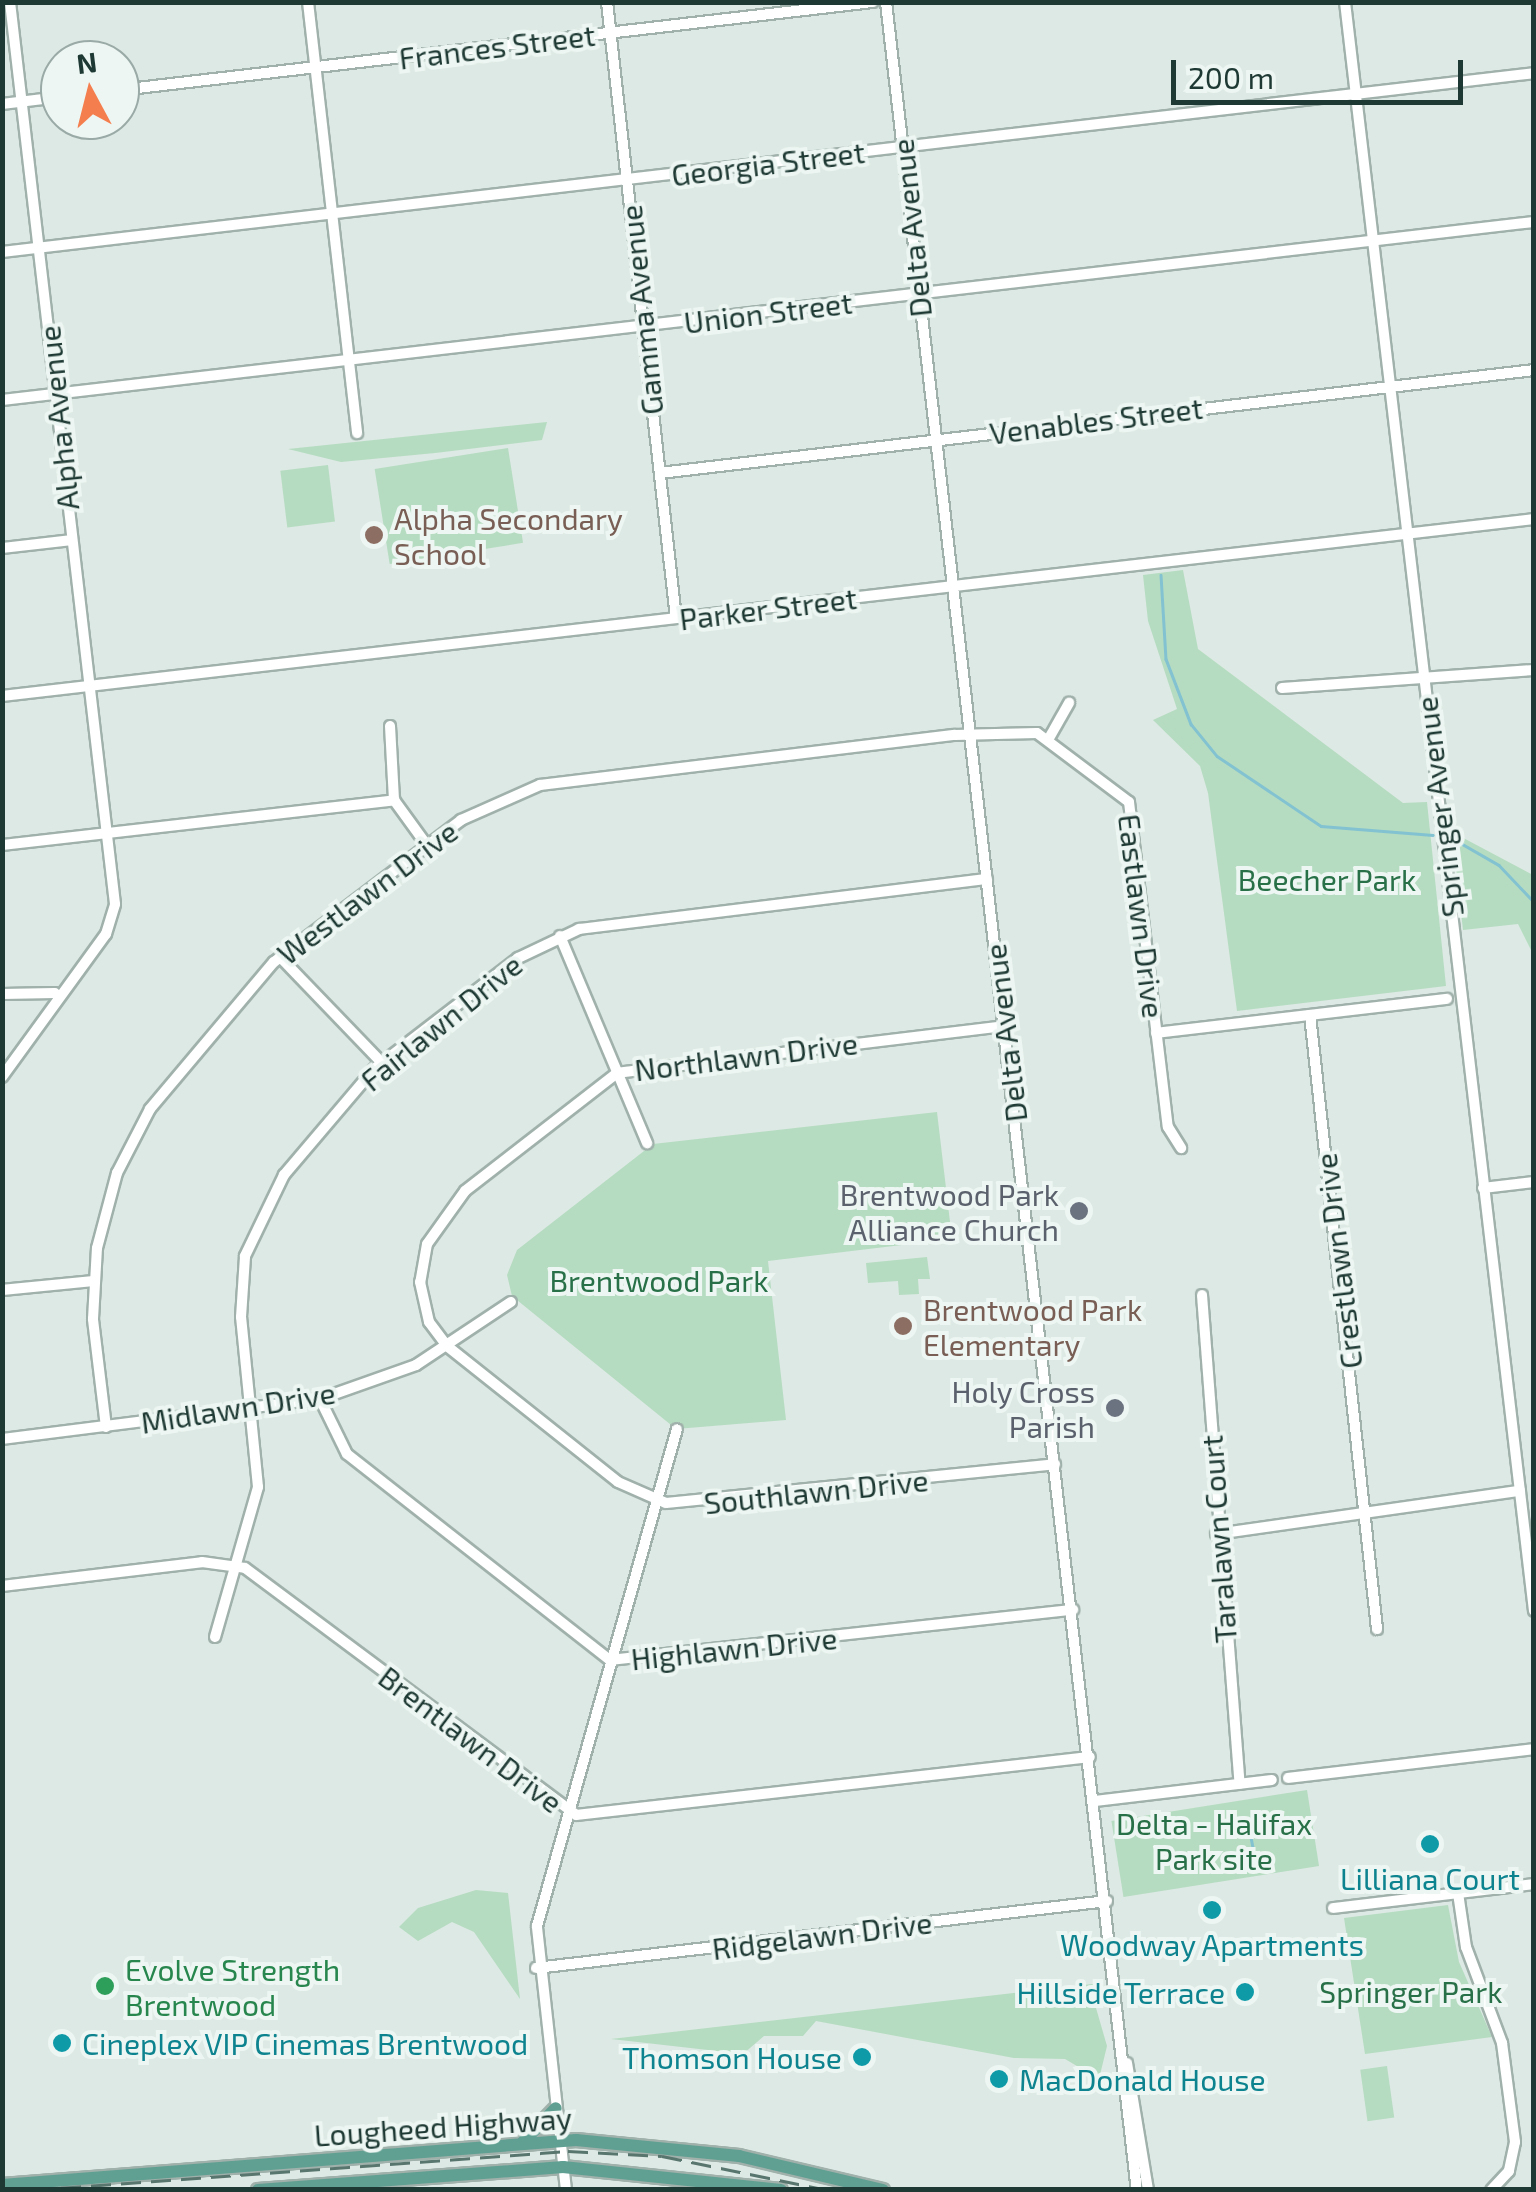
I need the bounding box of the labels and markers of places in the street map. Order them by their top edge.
place label: Alpha Secondary School [394,500,623,570]
marker: Alpha Secondary School [363,524,385,546]
place label: Brentwood Park Alliance Church [840,1176,1059,1246]
marker: Brentwood Park Alliance Church [1068,1200,1090,1222]
place label: Brentwood Park Elementary [923,1291,1142,1362]
marker: Brentwood Park Elementary [892,1315,914,1337]
place label: Holy Cross Parish [951,1373,1095,1444]
marker: Holy Cross Parish [1104,1397,1126,1419]
marker: Lilliana Court [1419,1833,1441,1855]
place label: Lilliana Court [1340,1860,1520,1896]
marker: Woodway Apartments [1201,1899,1223,1921]
place label: Woodway Apartments [1059,1926,1365,1962]
place label: Evolve Strength Brentwood [125,1951,340,2022]
place label: Hillside Terrace [1016,1974,1225,2010]
marker: Evolve Strength Brentwood [94,1975,116,1997]
marker: Hillside Terrace [1234,1981,1256,2003]
place label: Cineplex VIP Cinemas Brentwood [82,2025,529,2061]
marker: Cineplex VIP Cinemas Brentwood [51,2032,73,2054]
place label: Thomson House [622,2039,842,2075]
marker: Thomson House [851,2046,873,2068]
place label: MacDonald House [1019,2061,1266,2097]
marker: MacDonald House [988,2068,1010,2090]

